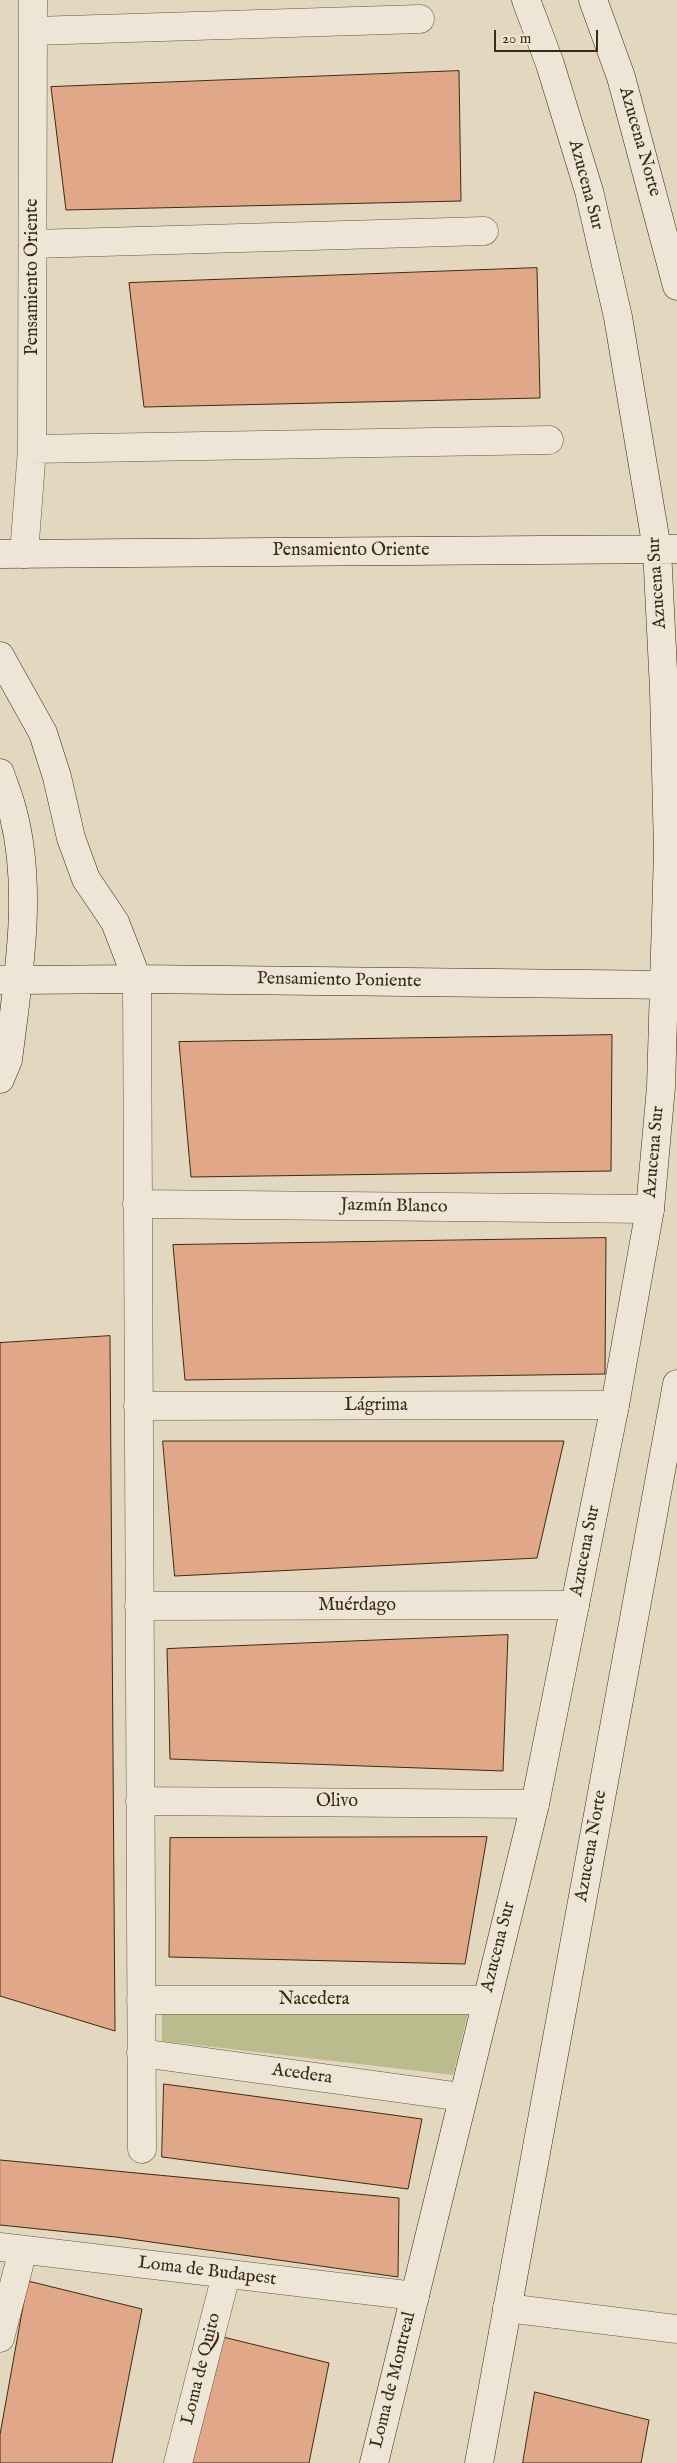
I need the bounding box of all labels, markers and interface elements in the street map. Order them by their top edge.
scale bar [497,20,601,52]
text: 20 m [502,29,531,48]
street label: Azucena Norte [613,85,665,199]
street label: Azucena Sur [563,138,607,232]
street label: Pensamiento Oriente [22,199,44,355]
street label: Azucena Sur [644,536,672,630]
street label: Pensamiento Oriente [273,540,429,562]
street label: Pensamiento Poniente [257,969,421,993]
street label: Azucena Sur [640,1105,670,1199]
street label: Jazmín Blanco [340,1195,448,1219]
street label: Lágrima [344,1395,408,1417]
street label: Azucena Sur [567,1504,605,1598]
street label: Muérdago [318,1595,396,1617]
street label: Azucena Norte [572,1789,612,1903]
street label: Olivo [316,1791,358,1813]
street label: Azucena Sur [477,1900,521,1994]
street label: Nacedera [278,1989,350,2011]
street label: Acedera [271,2060,333,2090]
street label: Loma de Budapest [137,2253,277,2291]
street label: Loma de Montreal [367,2310,421,2450]
street label: Loma de Quito [178,2311,226,2427]

